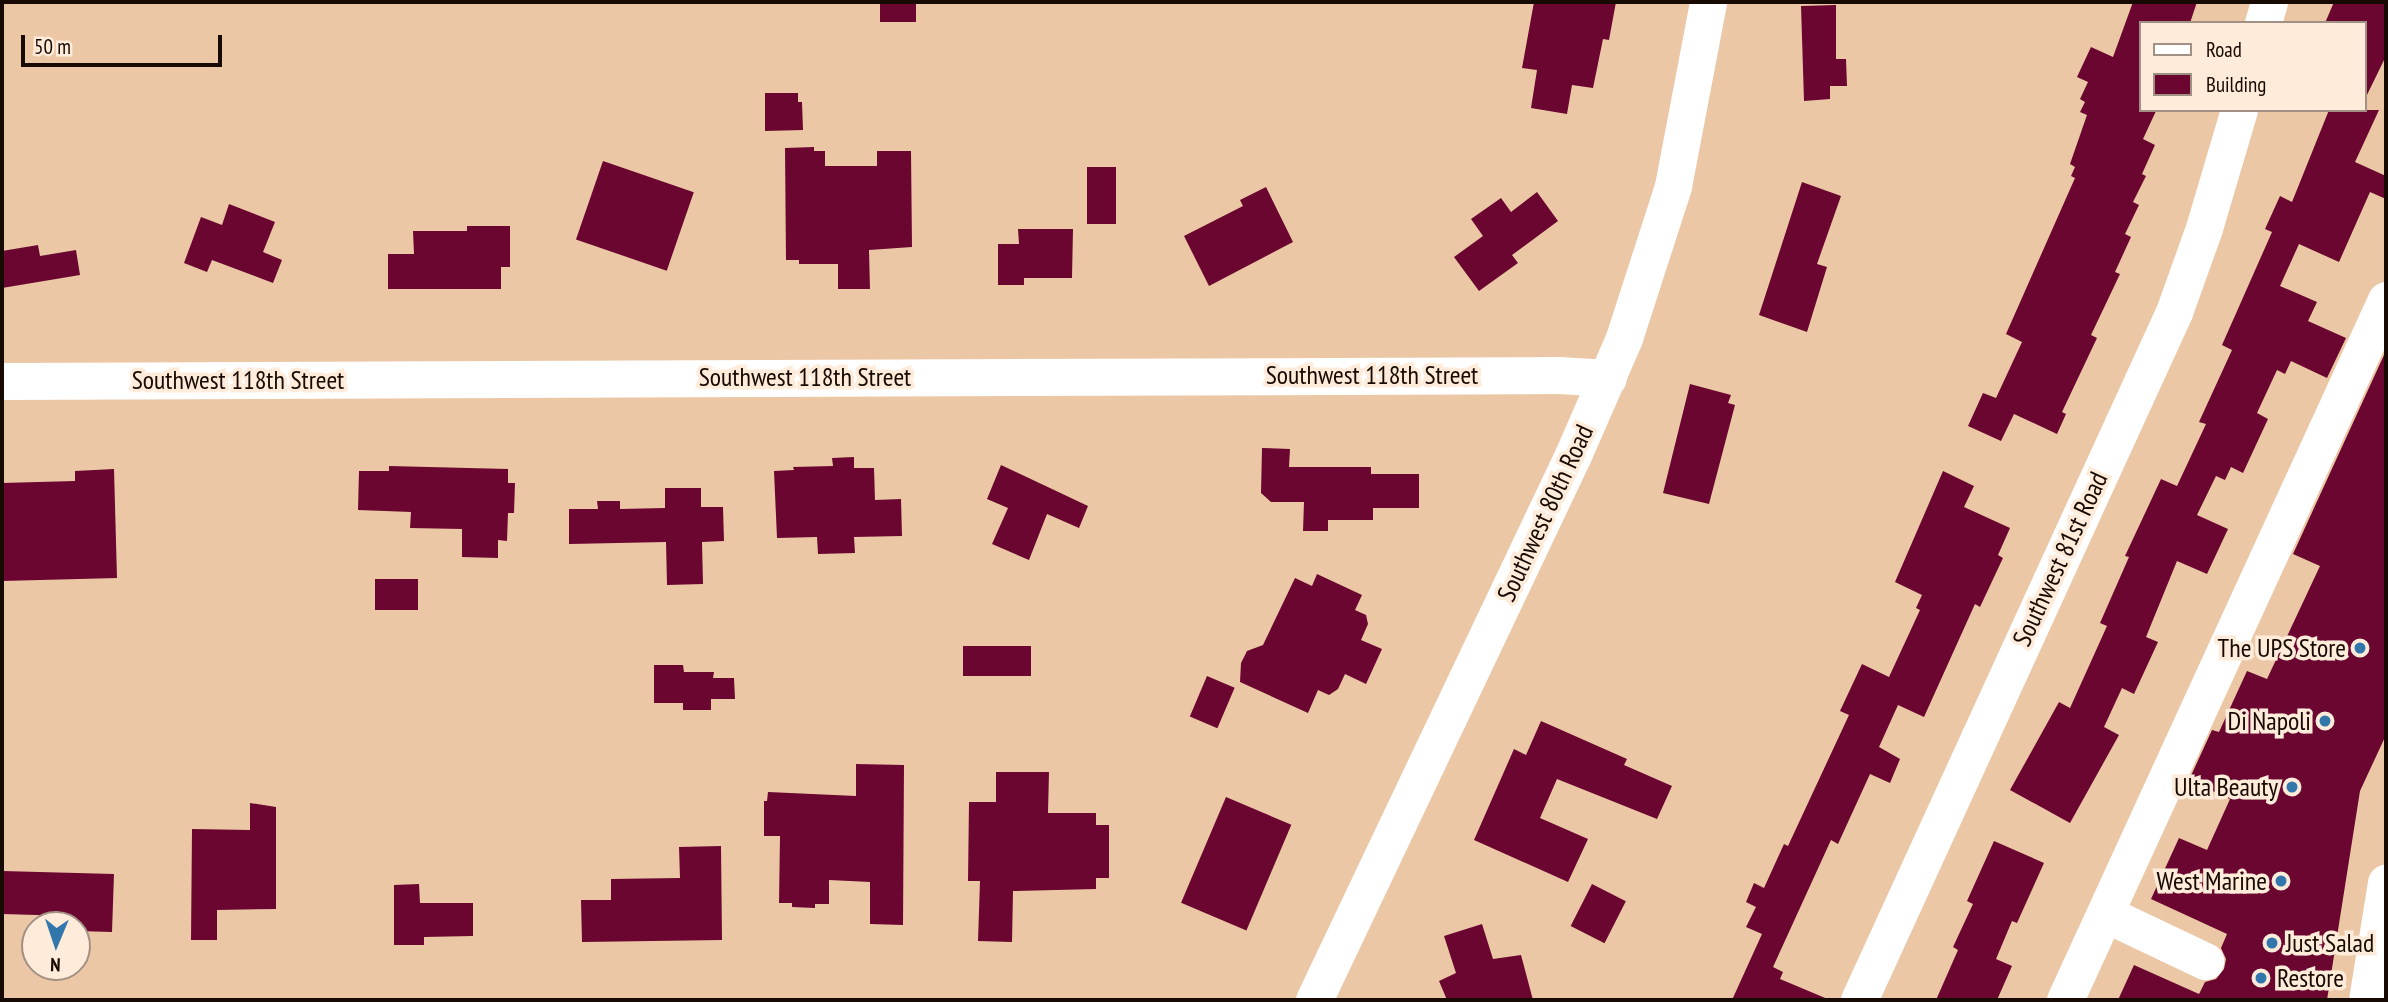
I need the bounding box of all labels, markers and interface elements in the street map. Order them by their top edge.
scale bar [24,21,226,65]
legend [2140,21,2367,112]
text: 50 m [34,33,71,60]
text: Road [2206,36,2242,63]
text: Building [2206,71,2266,98]
street label: Southwest 118th Street [1266,359,1478,391]
street label: Southwest 118th Street [699,361,911,393]
street label: Southwest 118th Street [132,364,344,396]
street label: Southwest 80th Road [1490,420,1600,606]
street label: Southwest 81st Road [2006,467,2114,651]
place label: The UPS Store [2218,632,2346,664]
marker: The UPS Store [2352,640,2368,656]
place label: Di Napoli [2228,705,2311,737]
marker: Di Napoli [2317,713,2333,729]
place label: Ulta Beauty [2174,771,2278,803]
marker: Ulta Beauty [2284,779,2300,795]
place label: West Marine [2156,865,2267,897]
marker: West Marine [2273,873,2289,889]
north arrow [21,911,91,981]
place label: Just Salad [2286,927,2374,959]
marker: Just Salad [2264,935,2280,951]
text: N [50,953,61,977]
place label: Restore [2277,962,2344,994]
marker: Restore [2251,968,2271,988]

